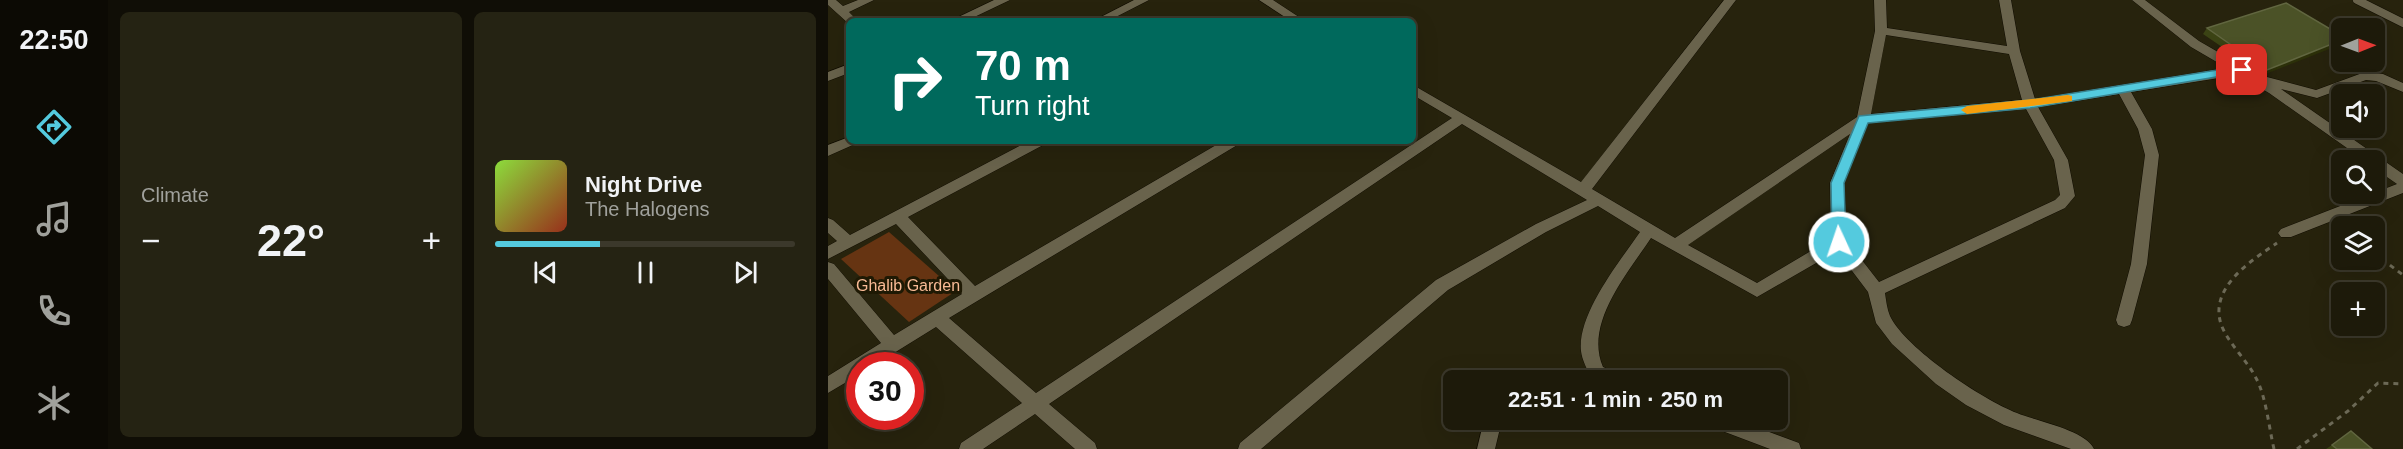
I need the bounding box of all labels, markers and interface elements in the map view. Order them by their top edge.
north arrow [2331,18,2385,72]
map controls [2331,18,2385,336]
text: 22:50 [19,25,89,55]
icon: right [876,42,954,120]
text: 70 m [975,42,1071,89]
pin [2216,44,2267,95]
icon: arrive [2225,53,2258,86]
button: sound [2331,84,2385,138]
text: Turn right [975,91,1090,121]
icon: directions [33,106,75,148]
button: search [2331,150,2385,204]
text: Night Drive [585,172,702,197]
text: Climate [141,184,209,206]
icon: music [33,198,75,240]
text: The Halogens [585,198,710,220]
position arrow [1807,210,1871,274]
text: 22° [257,215,325,266]
button: layers [2331,216,2385,270]
text: − [141,222,160,259]
text: + [422,222,441,259]
icon: previous [529,256,562,289]
icon: pause [629,256,662,289]
icon: next [729,256,762,289]
park label: Ghalib Garden [856,277,960,294]
button: + [2331,282,2385,336]
icon: phone [33,290,75,332]
speed limit sign: 30 [846,352,924,430]
icon: climate [33,382,75,424]
text: 22:51 · 1 min · 250 m [1508,387,1723,412]

